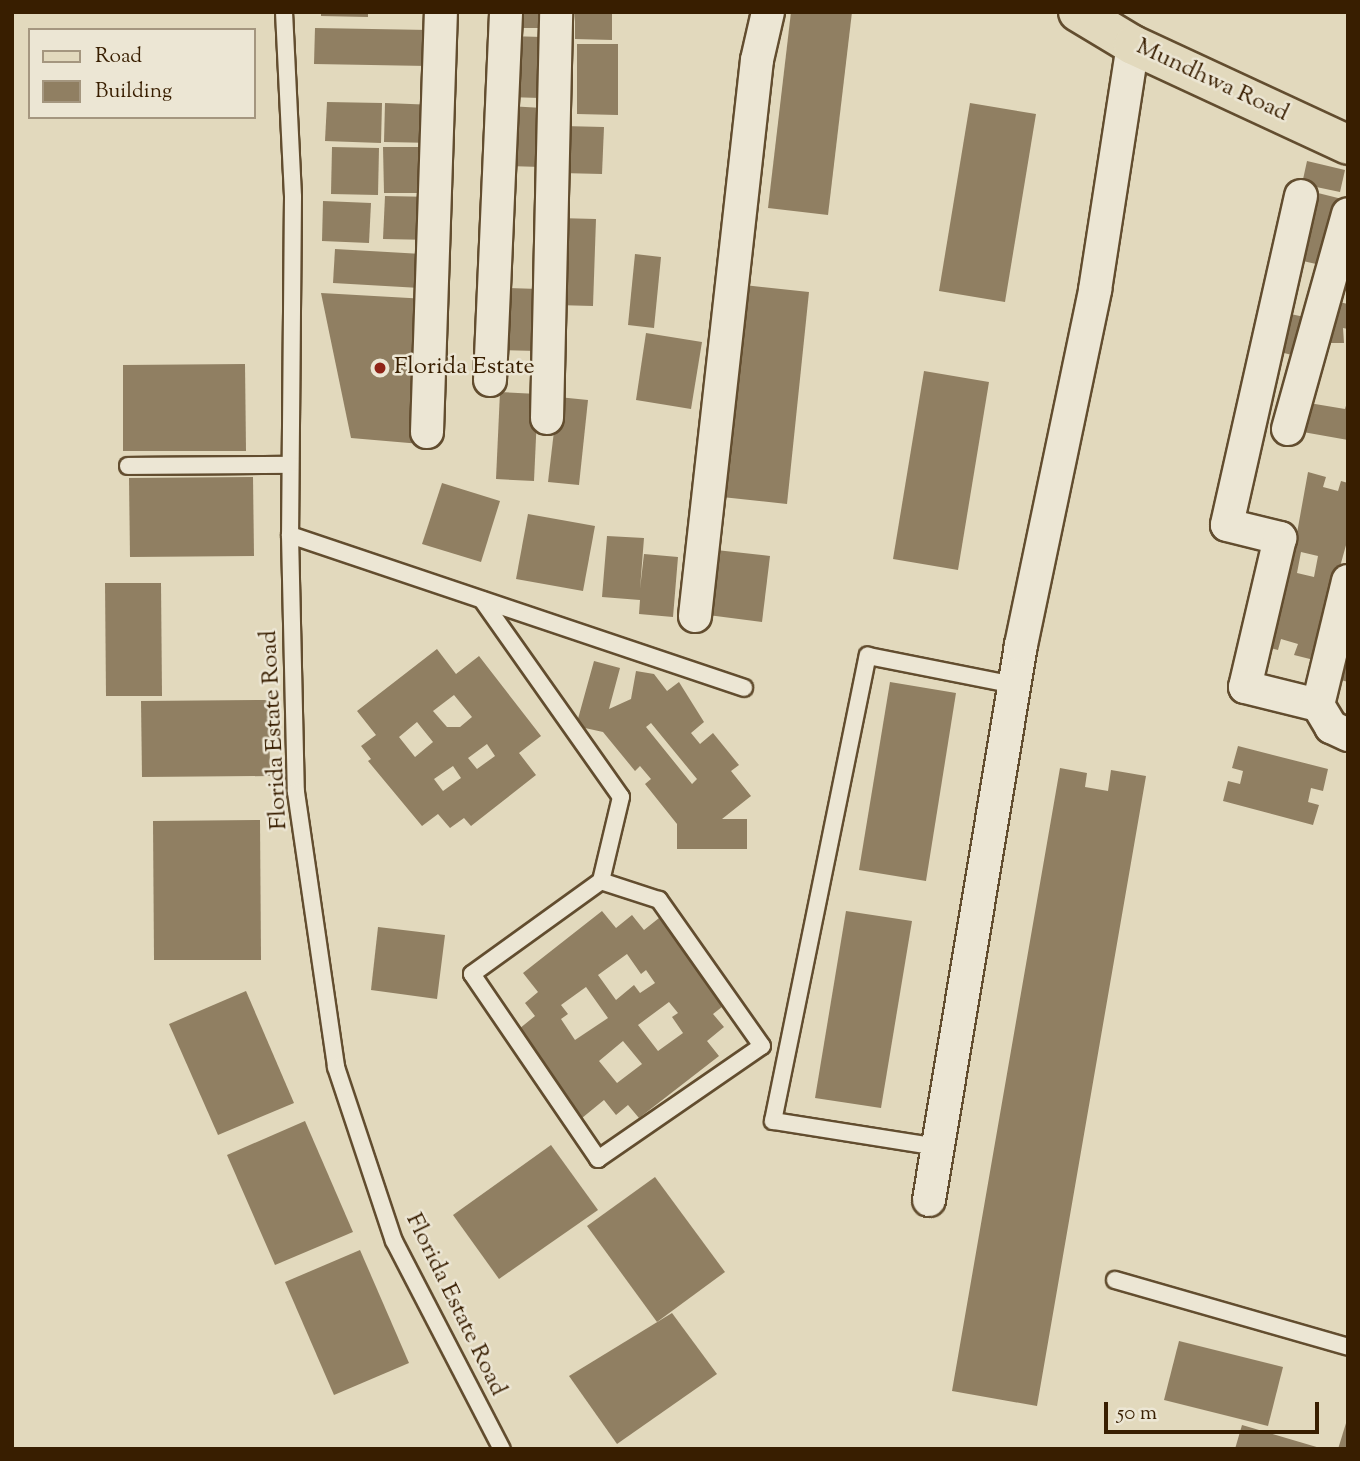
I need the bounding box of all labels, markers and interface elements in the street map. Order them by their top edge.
legend [28,28,256,119]
street label: Mundhwa Road [1131,33,1293,129]
text: Road [95,42,142,72]
text: Building [95,77,172,107]
place label: Florida Estate [394,354,535,382]
marker: Florida Estate [372,360,388,376]
street label: Florida Estate Road [255,630,295,830]
street label: Florida Estate Road [398,1209,512,1401]
scale bar [1108,1388,1323,1432]
text: 50 m [1117,1399,1157,1429]

